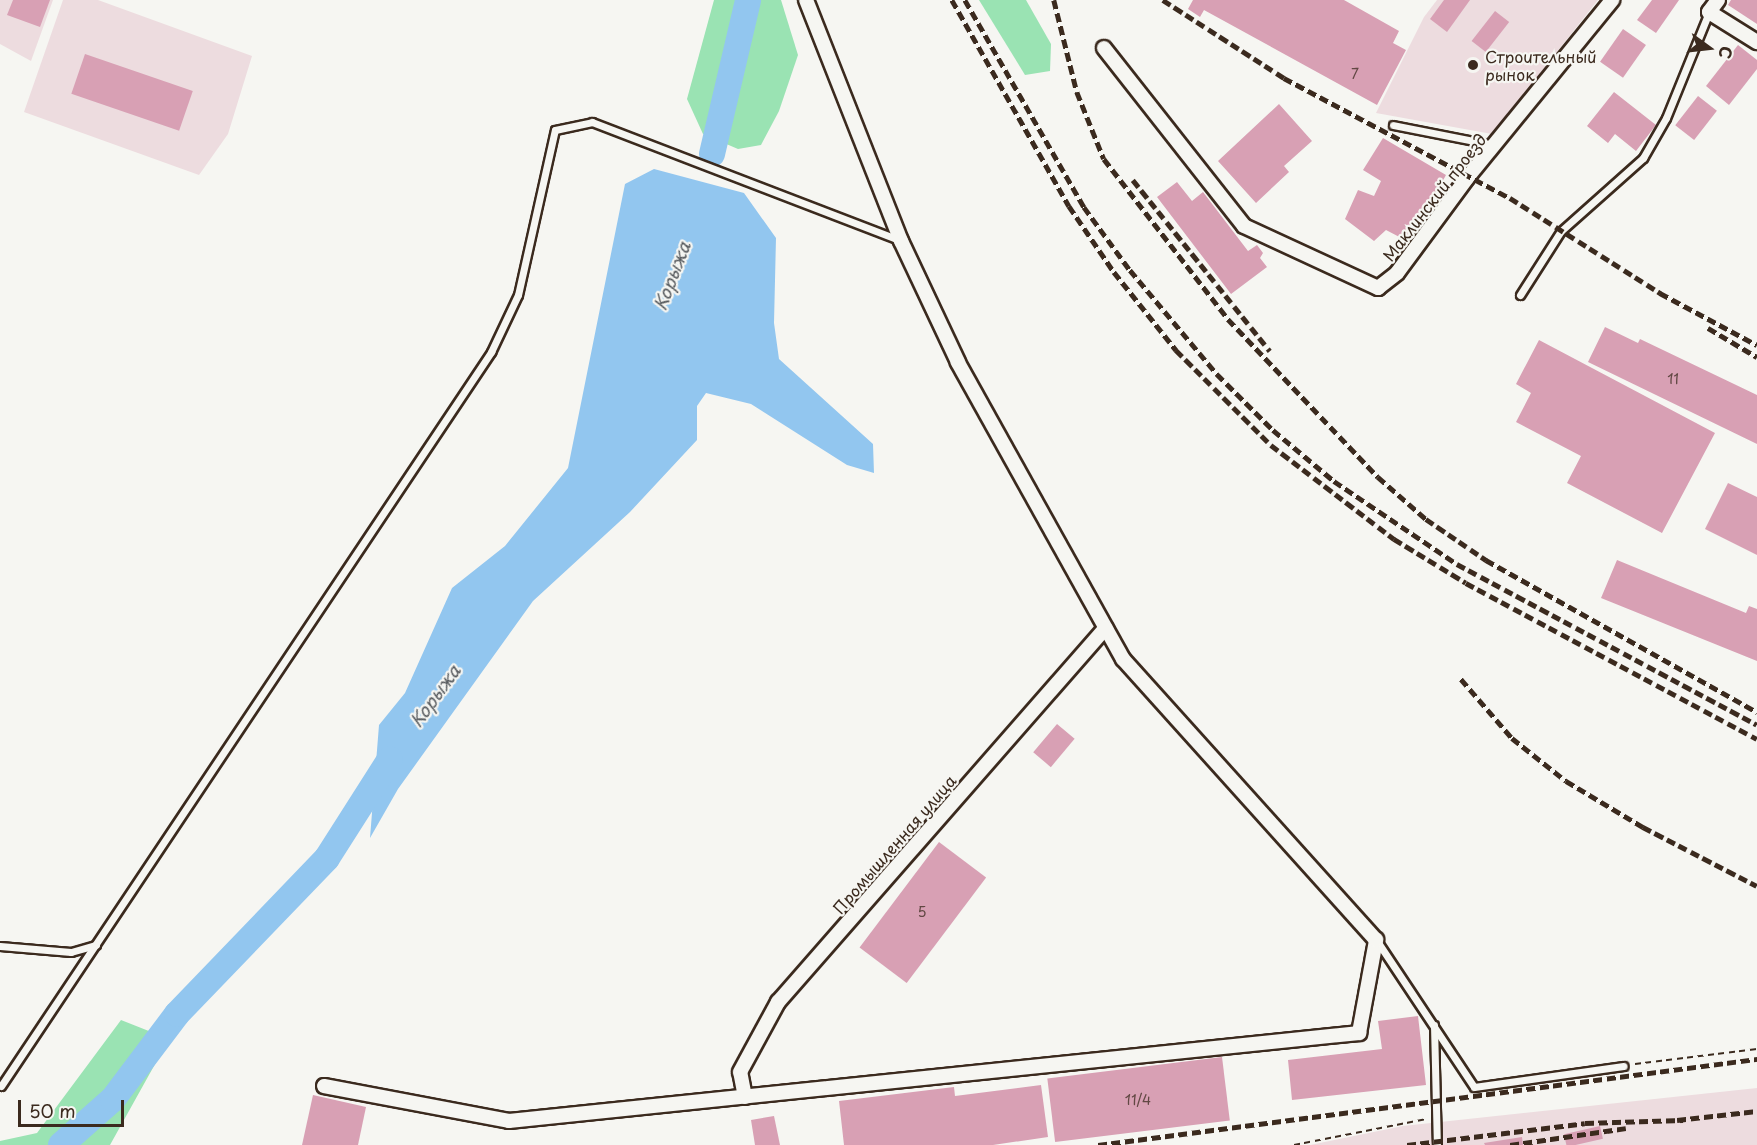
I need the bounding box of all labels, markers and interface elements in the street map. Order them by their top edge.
north arrow [1679,18,1739,78]
text: С [1713,44,1740,62]
place label: Строительный рынок [1485,46,1597,84]
marker: Строительный рынок [1466,58,1480,72]
house number: 7 [1351,66,1359,82]
street label: Маклинский проезд [1378,130,1490,264]
water label: Корыжа [649,239,695,313]
house number: 11 [1667,371,1679,387]
water label: Корыжа [405,661,465,731]
street label: Промышленная улица [828,770,960,918]
house number: 5 [917,904,927,920]
scale bar [21,1088,128,1126]
house number: 11/4 [1125,1092,1151,1108]
text: 50 m [29,1097,76,1124]

